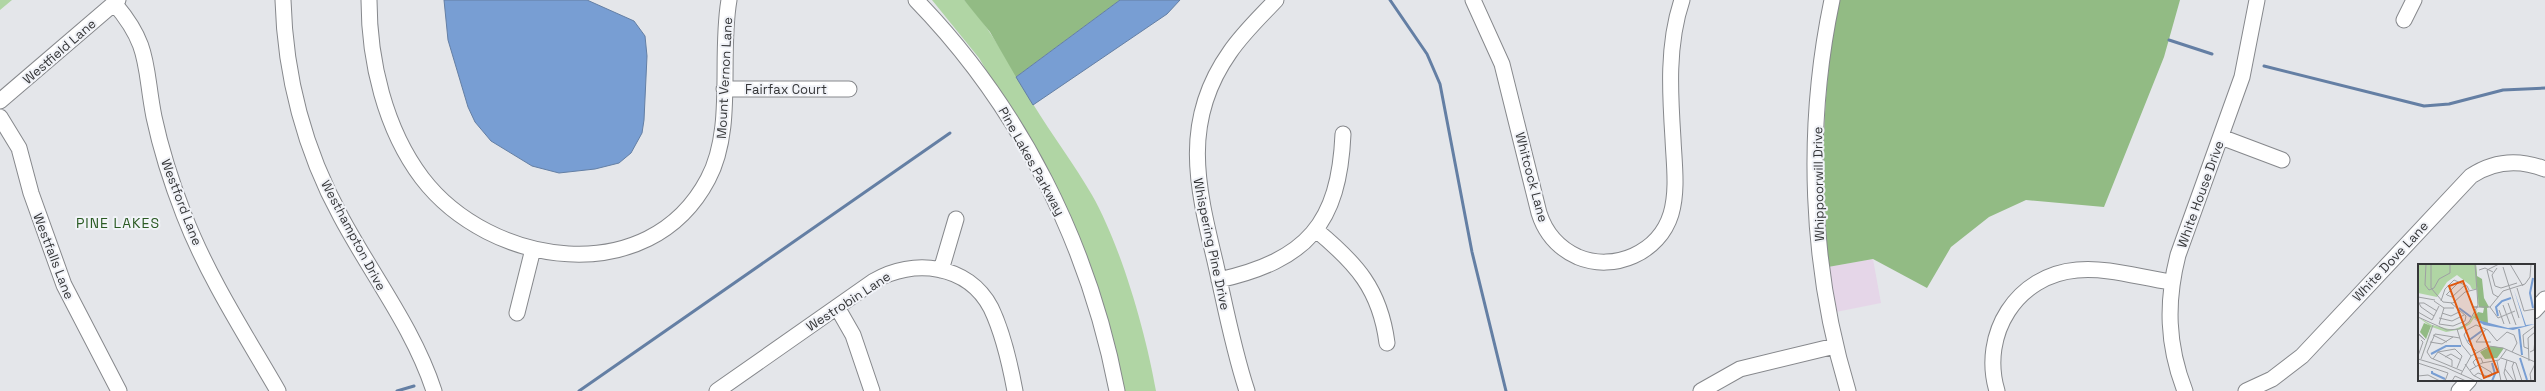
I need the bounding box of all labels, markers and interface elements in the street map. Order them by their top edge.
street label: Westfield Lane [19,15,99,88]
street label: Mount Vernon Lane [713,17,736,139]
street label: Fairfax Court [745,81,827,98]
street label: Pine Lakes Parkway [995,104,1069,219]
street label: Whippoorwill Drive [1809,127,1828,241]
street label: Whitcock Lane [1511,130,1552,224]
street label: White House Drive [2173,138,2228,250]
street label: Westford Lane [157,157,206,248]
street label: Westhampton Drive [317,177,390,293]
street label: Whispering Pine Drive [1189,177,1234,312]
street label: Westfalls Lane [29,211,78,302]
district label: PINE LAKES [76,214,160,232]
street label: White Dove Lane [2349,218,2432,305]
inset map [2418,264,2535,381]
street label: Westrobin Lane [803,268,894,335]

